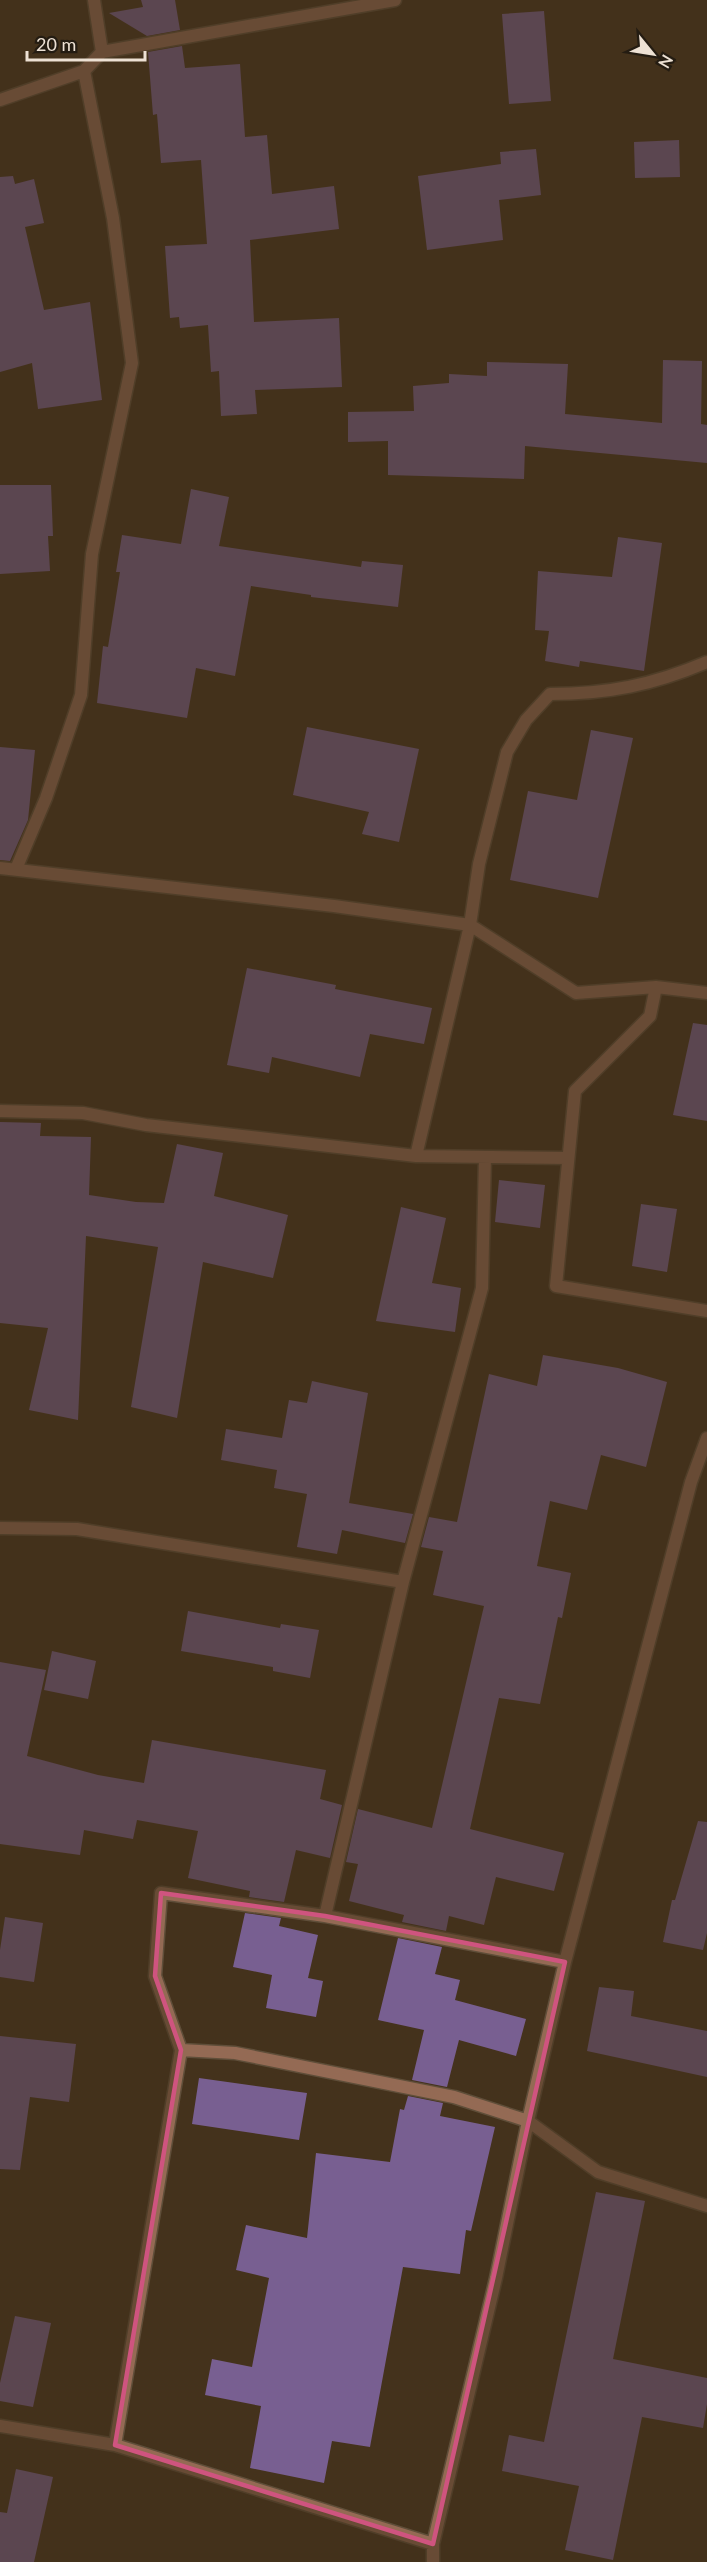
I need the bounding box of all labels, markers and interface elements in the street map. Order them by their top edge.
scale bar [27,24,146,62]
north arrow [623,24,683,84]
text: 20 m [36,33,76,55]
text: N [655,52,678,72]

